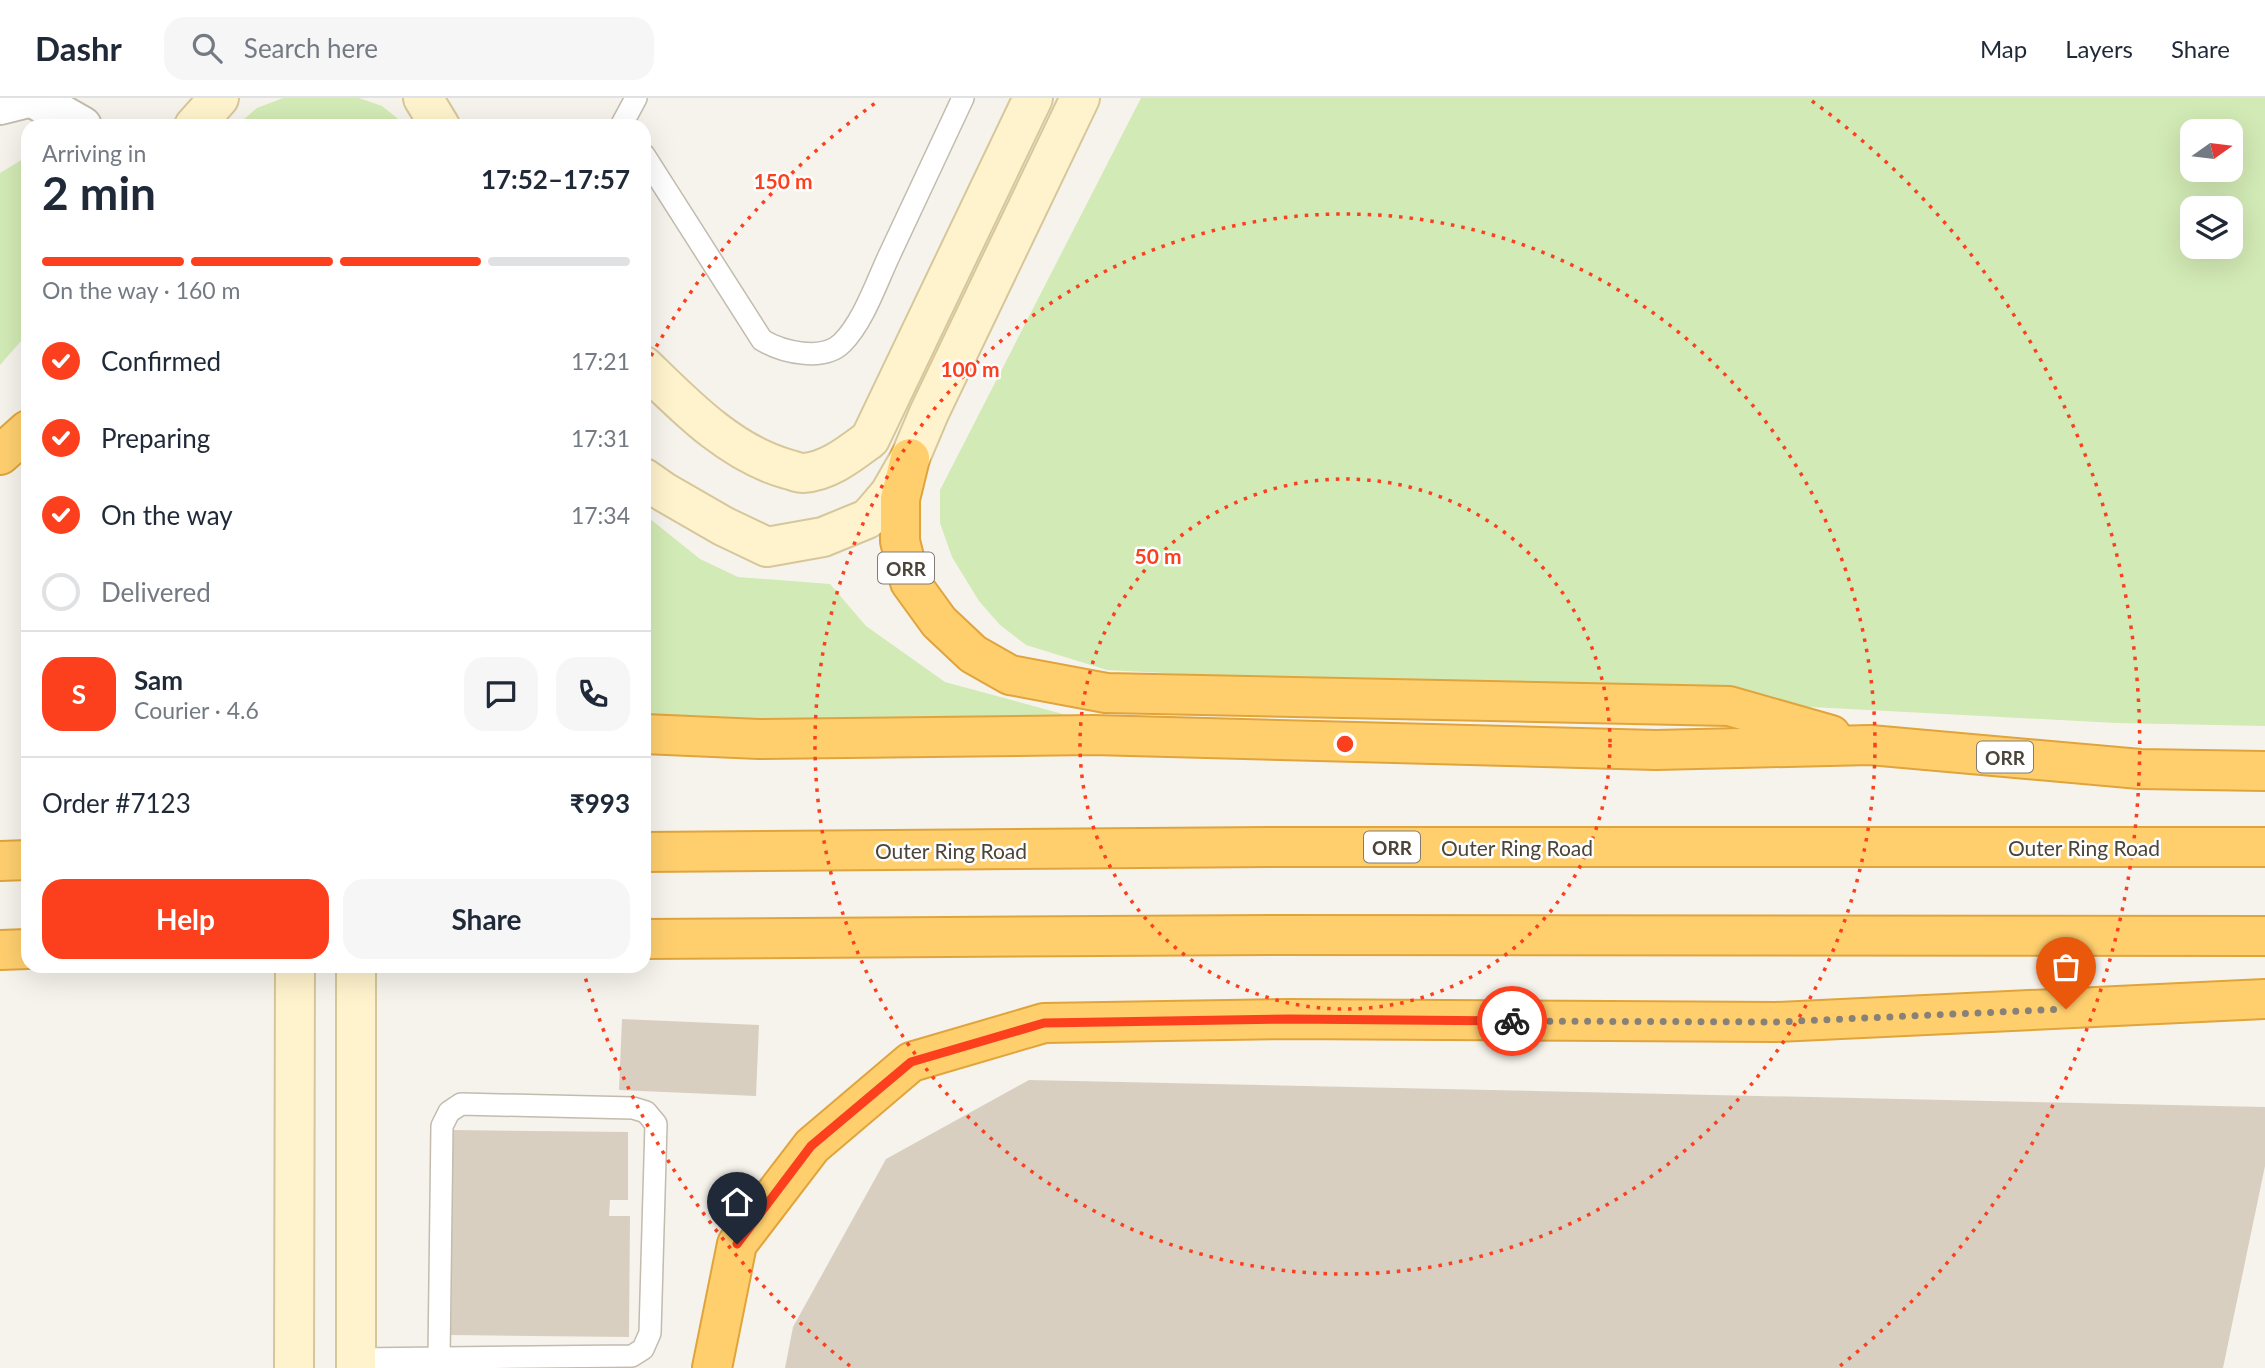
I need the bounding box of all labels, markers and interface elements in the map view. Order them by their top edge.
search box [164,17,654,80]
text: Dashr [35,28,122,68]
icon: search [188,29,226,67]
text: Search here [244,32,378,64]
text: Map [1980,34,2027,63]
text: Layers [2065,34,2133,63]
text: Share [2171,34,2230,63]
north arrow [2180,119,2244,182]
map controls [2180,119,2243,259]
text: Arriving in [42,139,146,167]
text: 17:52–17:57 [481,163,630,195]
text: 2 min [42,165,156,220]
text: 150 m [753,168,813,193]
button: layers [2180,196,2243,259]
text: On the way · 160 m [42,276,241,304]
icon: check [42,342,80,380]
text: Confirmed [101,345,221,377]
text: 17:21 [571,347,630,375]
text: 100 m [940,356,1000,381]
icon: check [42,419,80,457]
text: Preparing [101,422,210,454]
text: 17:31 [571,424,630,452]
icon: check [42,496,80,534]
text: On the way [101,499,233,531]
text: 17:34 [571,501,630,529]
text: 50 m [1134,543,1182,568]
road number: ORR [878,552,934,583]
text: Delivered [101,576,211,608]
button: chat [464,657,538,731]
button: phone [556,657,630,731]
text: Sam [134,664,183,696]
text: S [72,678,86,710]
text: Courier · 4.6 [134,696,259,724]
centre of rings [1333,732,1357,756]
road number: ORR [1977,742,2033,772]
text: Order #7123 [42,787,191,819]
text: ₹993 [570,787,630,819]
road number: ORR [1364,832,1420,862]
street label: Outer Ring Road [1441,835,1593,860]
street label: Outer Ring Road [2008,835,2160,860]
street label: Outer Ring Road [875,838,1027,863]
button: Help [42,879,329,959]
button: Share [343,879,630,959]
pin [2036,937,2096,1009]
icon: bag [2047,948,2085,986]
courier [1477,986,1547,1056]
icon: bike [1493,1002,1531,1040]
pin [707,1172,767,1244]
icon: home [718,1183,756,1221]

